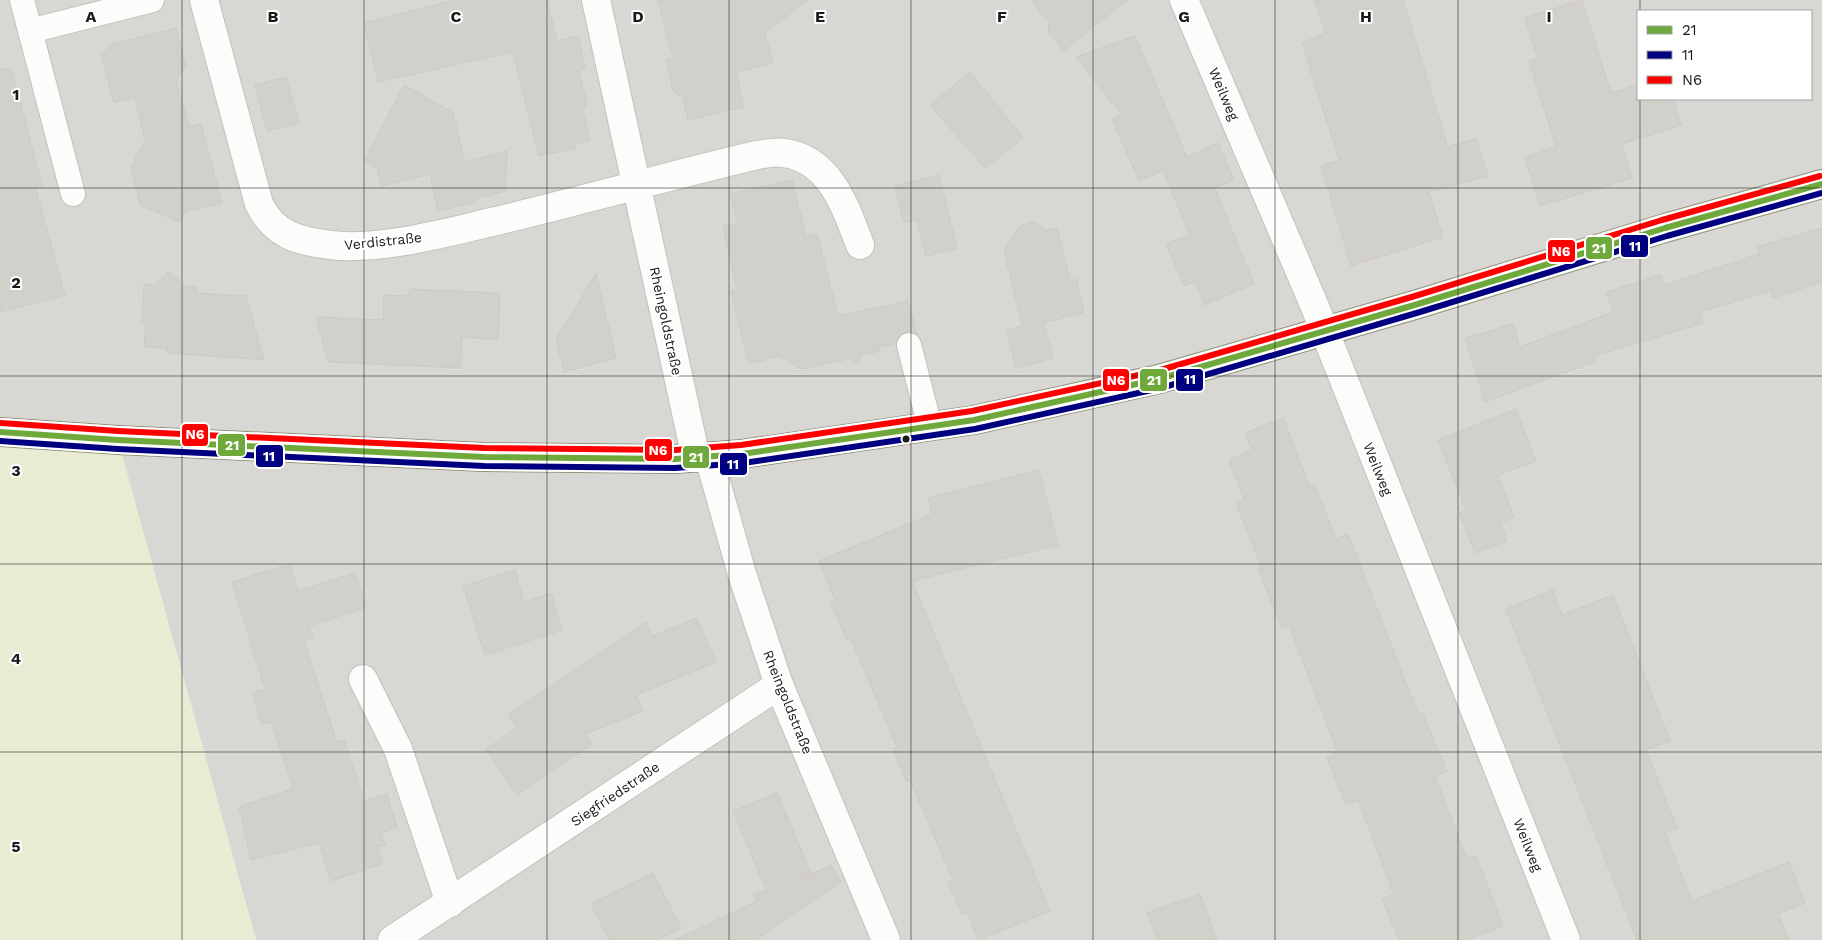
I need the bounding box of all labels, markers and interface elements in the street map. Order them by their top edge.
text: A [86,7,97,26]
text: B [268,7,279,26]
text: C [451,7,462,26]
text: D [632,7,644,26]
text: E [815,7,825,26]
text: F [997,7,1007,26]
text: G [1178,7,1190,26]
text: H [1360,7,1372,26]
text: I [1546,7,1552,26]
legend [1637,10,1812,100]
text: 21 [1682,21,1697,39]
text: 11 [1682,46,1694,64]
street label: Weilweg [1206,65,1242,123]
text: N6 [1682,71,1702,89]
text: 1 [13,85,19,104]
street label: Verdistraße [343,229,423,253]
line badge: 11 [1620,234,1649,258]
line badge: 21 [1585,236,1613,260]
text: 11 [1629,238,1641,254]
line badge: N6 [1547,239,1576,263]
text: 21 [1592,240,1606,256]
text: N6 [1552,243,1571,259]
street label: Rheingoldstraße [647,265,685,377]
text: 2 [11,273,21,292]
line badge: N6 [1102,368,1130,392]
line badge: 21 [1139,368,1168,392]
line badge: 11 [1175,368,1204,392]
text: 11 [1184,371,1196,387]
text: N6 [1107,372,1126,388]
text: 21 [1147,372,1161,388]
line badge: N6 [181,423,209,447]
text: N6 [186,426,205,442]
line badge: 21 [217,433,246,457]
unlabelled marker [901,434,911,444]
text: 21 [225,437,239,453]
line badge: N6 [644,438,673,462]
street label: Weilweg [1360,440,1396,498]
text: N6 [649,442,668,458]
line badge: 11 [255,444,284,468]
line badge: 21 [682,445,710,469]
text: 11 [263,448,275,464]
text: 21 [689,449,703,465]
line badge: 11 [719,452,748,476]
text: 11 [727,456,739,472]
text: 3 [11,461,21,480]
street label: Rheingoldstraße [760,648,816,756]
text: 4 [11,649,21,668]
street label: Siegfriedstraße [568,758,662,830]
street label: Weilweg [1510,816,1546,874]
text: 5 [11,837,21,856]

